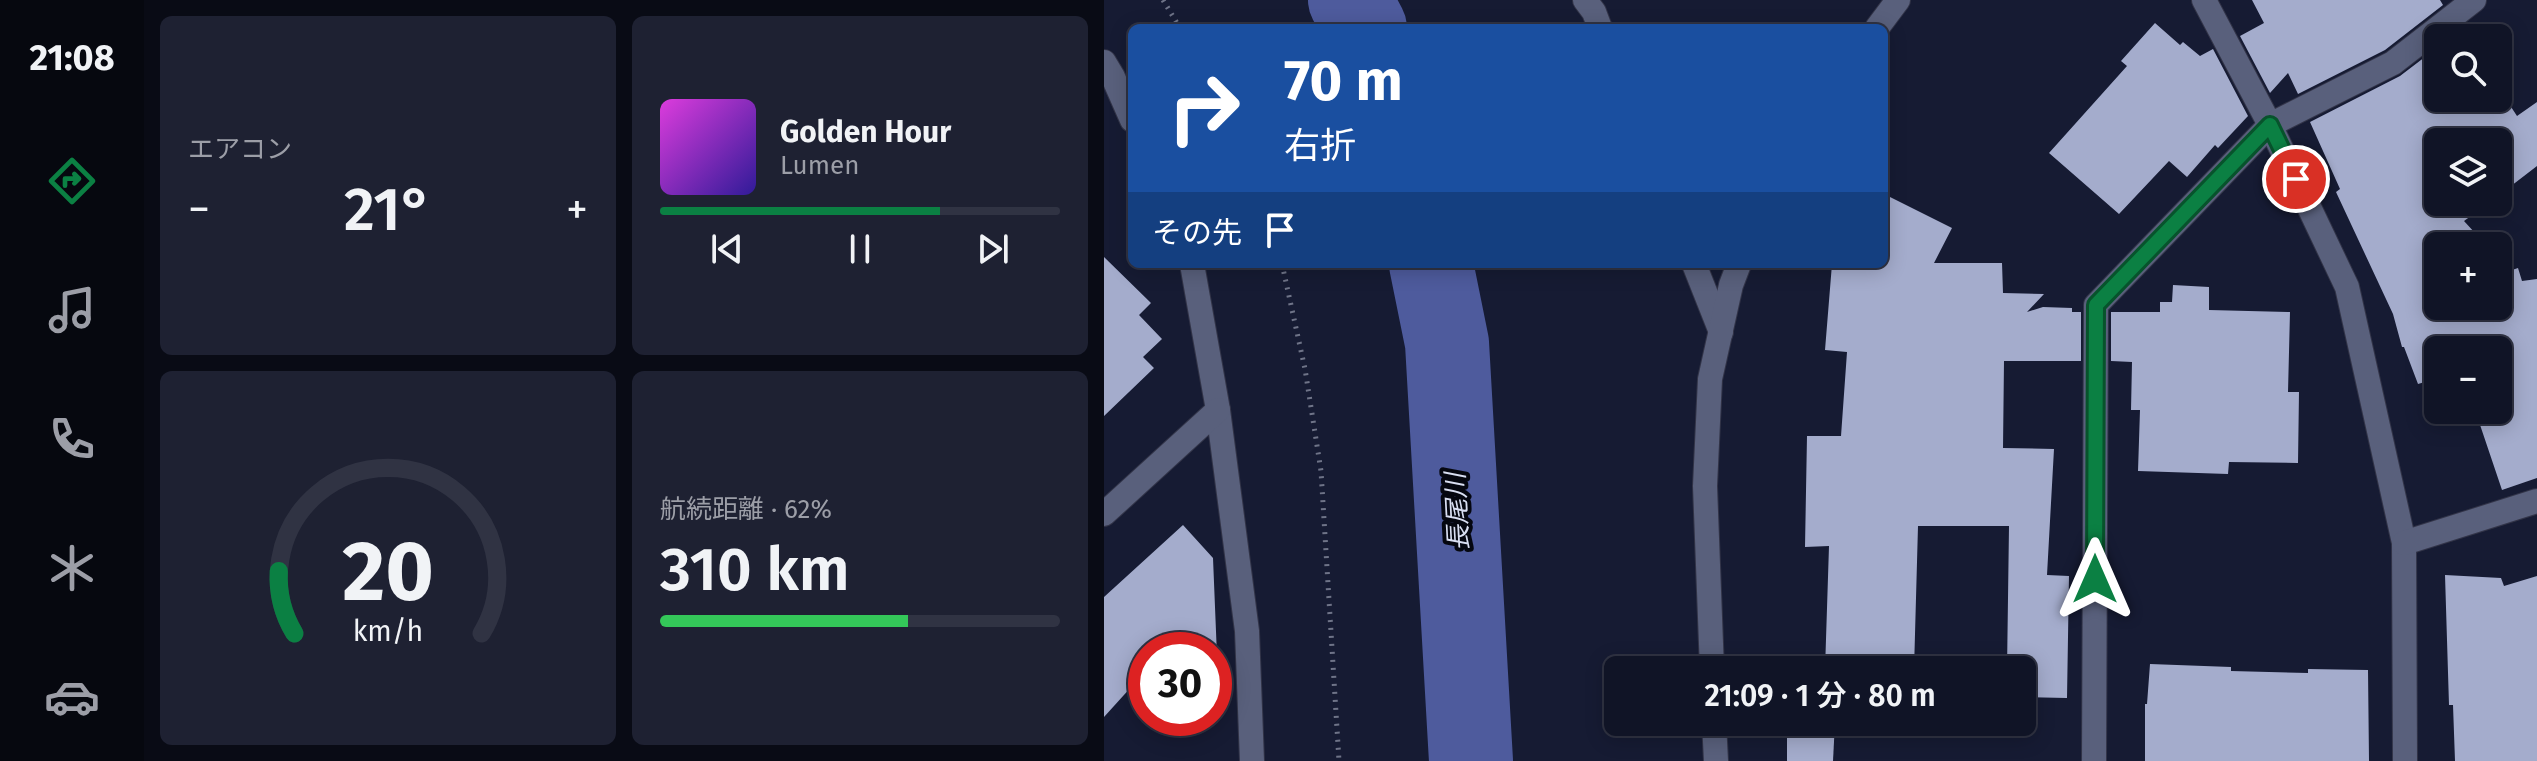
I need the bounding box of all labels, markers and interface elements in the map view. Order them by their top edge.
map controls [2424,24,2512,424]
button: search [2424,24,2512,112]
text: 21:08 [29,36,115,80]
text: 70 m [1284,48,1403,115]
icon: right [1152,56,1256,160]
text: Golden Hour [780,114,951,150]
text: 右折 [1284,124,1356,168]
button: layers [2424,128,2512,216]
text: エアコン [188,134,292,165]
pin [2262,145,2330,213]
text: Lumen [780,150,859,181]
icon: directions [44,153,100,209]
icon: arrive [2274,157,2318,201]
text: 21° [344,174,432,246]
text: − [188,183,210,236]
text: + [566,183,588,236]
icon: arrive [1258,208,1302,252]
text: その先 [1152,215,1242,251]
icon: previous [705,227,749,271]
icon: pause [838,227,882,271]
icon: next [971,227,1015,271]
button: + [2424,232,2512,320]
icon: music [44,282,100,338]
button: − [2424,336,2512,424]
icon: phone [44,411,100,467]
water label: 長尾川 [1440,469,1475,552]
text: 航続距離 · 62% [660,494,832,525]
text: 20 [342,521,434,621]
text: 310 km [660,534,850,606]
position arrow [2053,537,2137,621]
icon: climate [44,540,100,596]
text: km/h [353,614,423,649]
speed limit sign: 30 [1128,632,1232,736]
icon: car [44,669,100,725]
text: 21:09 · 1 分 · 80 m [1704,678,1936,714]

